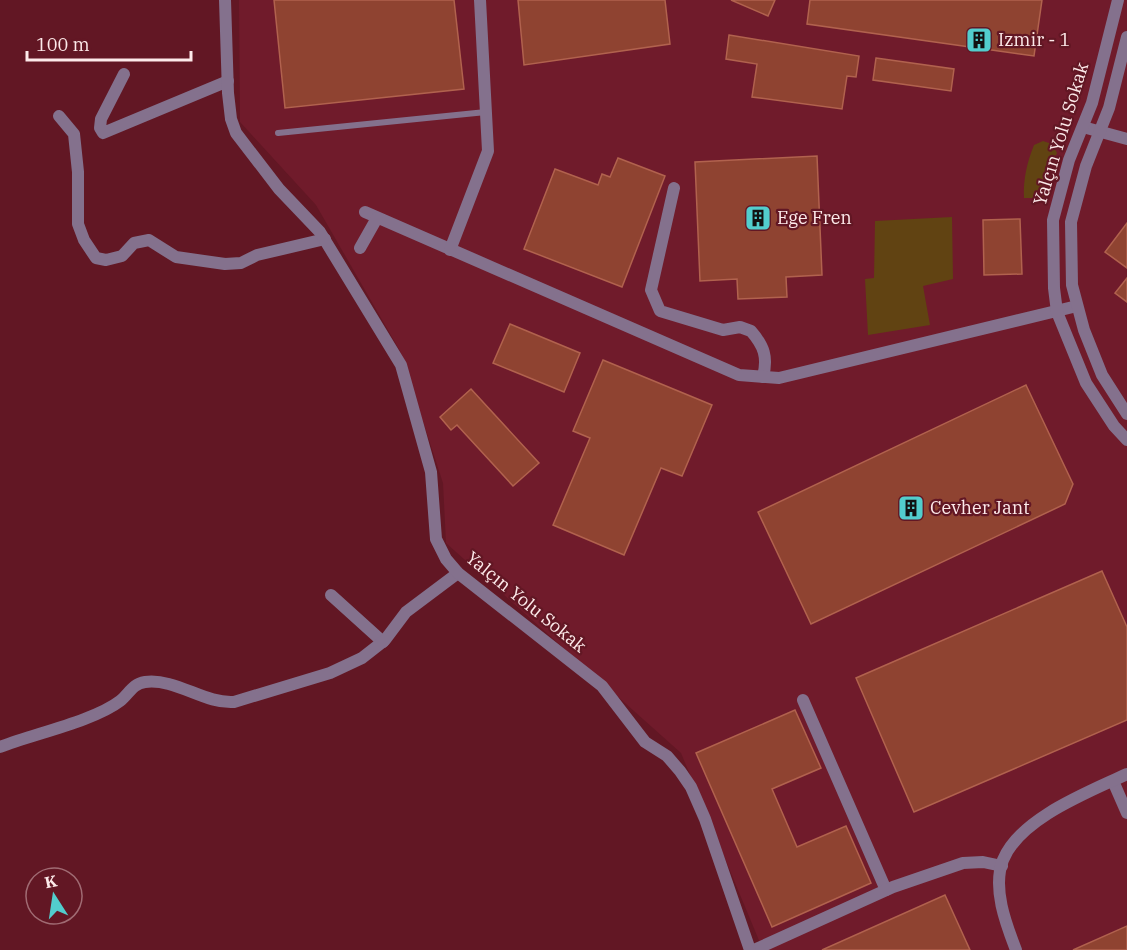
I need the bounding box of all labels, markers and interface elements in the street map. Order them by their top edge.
scale bar [27,24,190,62]
building icon: Izmir - 1 [964,25,994,55]
place label: Izmir - 1 [998,28,1070,51]
text: 100 m [36,33,90,56]
street label: Yalçın Yolu Sokak [1028,59,1093,208]
building icon: Ege Fren [743,203,773,233]
place label: Ege Fren [777,206,852,229]
building icon: Cevher Jant [896,493,926,523]
place label: Cevher Jant [930,496,1030,519]
street label: Yalçın Yolu Sokak [461,546,592,658]
north arrow [24,866,84,926]
text: K [43,870,60,892]

